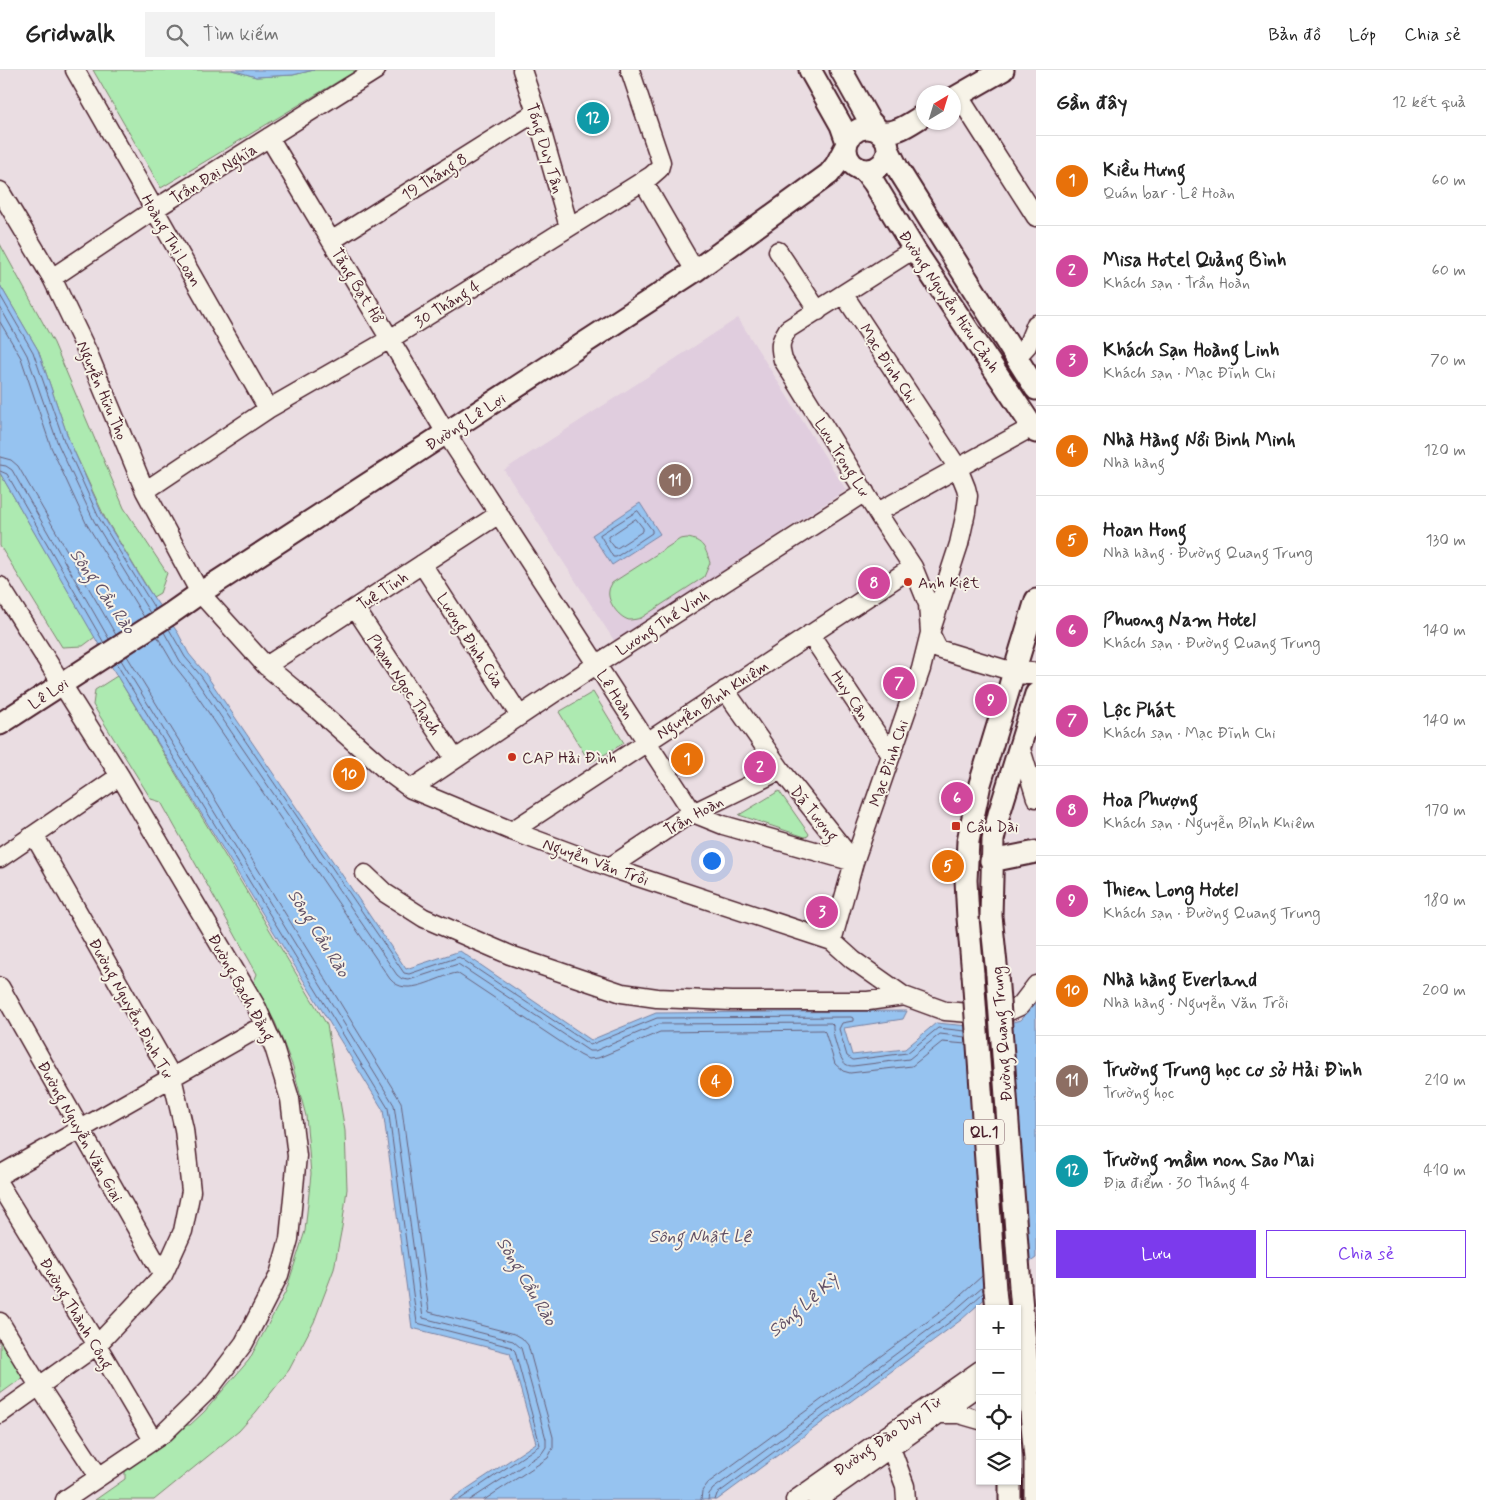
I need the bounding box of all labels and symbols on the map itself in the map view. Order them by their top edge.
north arrow [916,85,961,130]
pin: 12 [577,99,609,137]
street label: Tống Duy Tân [520,101,568,196]
street label: Trần Đại Nghĩa [166,139,262,210]
street label: 19 Tháng 8 [398,149,472,207]
street label: Hoàng Thị Loan [135,191,206,291]
street label: Đường Nguyễn Hữu Cảnh [892,227,1004,378]
street label: Tăng Bạt Hổ [325,244,388,328]
street label: 30 Tháng 4 [411,276,485,334]
street label: Mạc Đĩnh Chi [854,320,921,408]
street label: Nguyễn Hữu Thọ [70,338,132,444]
street label: Đường Lê Lợi [422,388,511,457]
street label: Lưu Trọng Lư [808,414,874,502]
pin: 11 [659,461,691,499]
water label: Sông Cầu Rào [62,544,141,641]
pin: 8 [858,564,890,602]
street label: Tuệ Tĩnh [353,567,413,616]
place label: Anh Kiệt [918,573,980,594]
marker: Anh Kiệt [902,576,914,588]
street label: Lương Thế Vinh [612,585,714,662]
street label: Lương Định Của [430,589,508,693]
street label: Phạm Ngọc Thạch [361,630,445,740]
street label: Nguyễn Bỉnh Khiêm [653,656,774,745]
pin: 7 [883,664,915,702]
street label: Lê Hoàn [591,666,639,724]
street label: Huy Cận [825,667,874,725]
street label: Lê Lợi [25,673,73,715]
pin: 9 [975,681,1007,719]
street label: Mạc Đĩnh Chi [865,717,914,810]
pin: 1 [671,740,703,778]
place label: CAP Hải Đình [522,748,617,769]
pin: 2 [744,748,776,786]
marker: CAP Hải Đình [506,751,518,763]
pin: 10 [333,755,365,793]
pin: 6 [941,779,973,817]
street label: Dã Tượng [784,782,843,847]
street label: Trần Hoàn [660,791,727,841]
place label: Cầu Dài [966,817,1019,838]
marker: Cầu Dài [950,820,962,832]
street label: Nguyễn Văn Trỗi [539,834,652,892]
pin: 5 [932,847,964,885]
your location [699,848,725,874]
water label: Sông Cầu Rào [280,885,355,984]
pin: 3 [806,893,838,931]
street label: Đường Bạch Đằng [202,930,279,1046]
street label: Đường Nguyễn Đình Tư [82,935,178,1083]
street label: Đường Quang Trung [987,965,1019,1102]
street label: Đường Nguyễn Văn Giai [31,1057,127,1207]
pin: 4 [700,1062,732,1100]
road number: QL.1 [964,1120,1004,1144]
water label: Sông Nhật Lệ [649,1225,752,1251]
water label: Sông Cầu Rào [489,1233,563,1332]
street label: Đường Thành Công [33,1254,117,1374]
water label: Sông Lệ Kỳ [763,1268,846,1344]
street label: Đường Đào Duy Từ [830,1391,947,1482]

